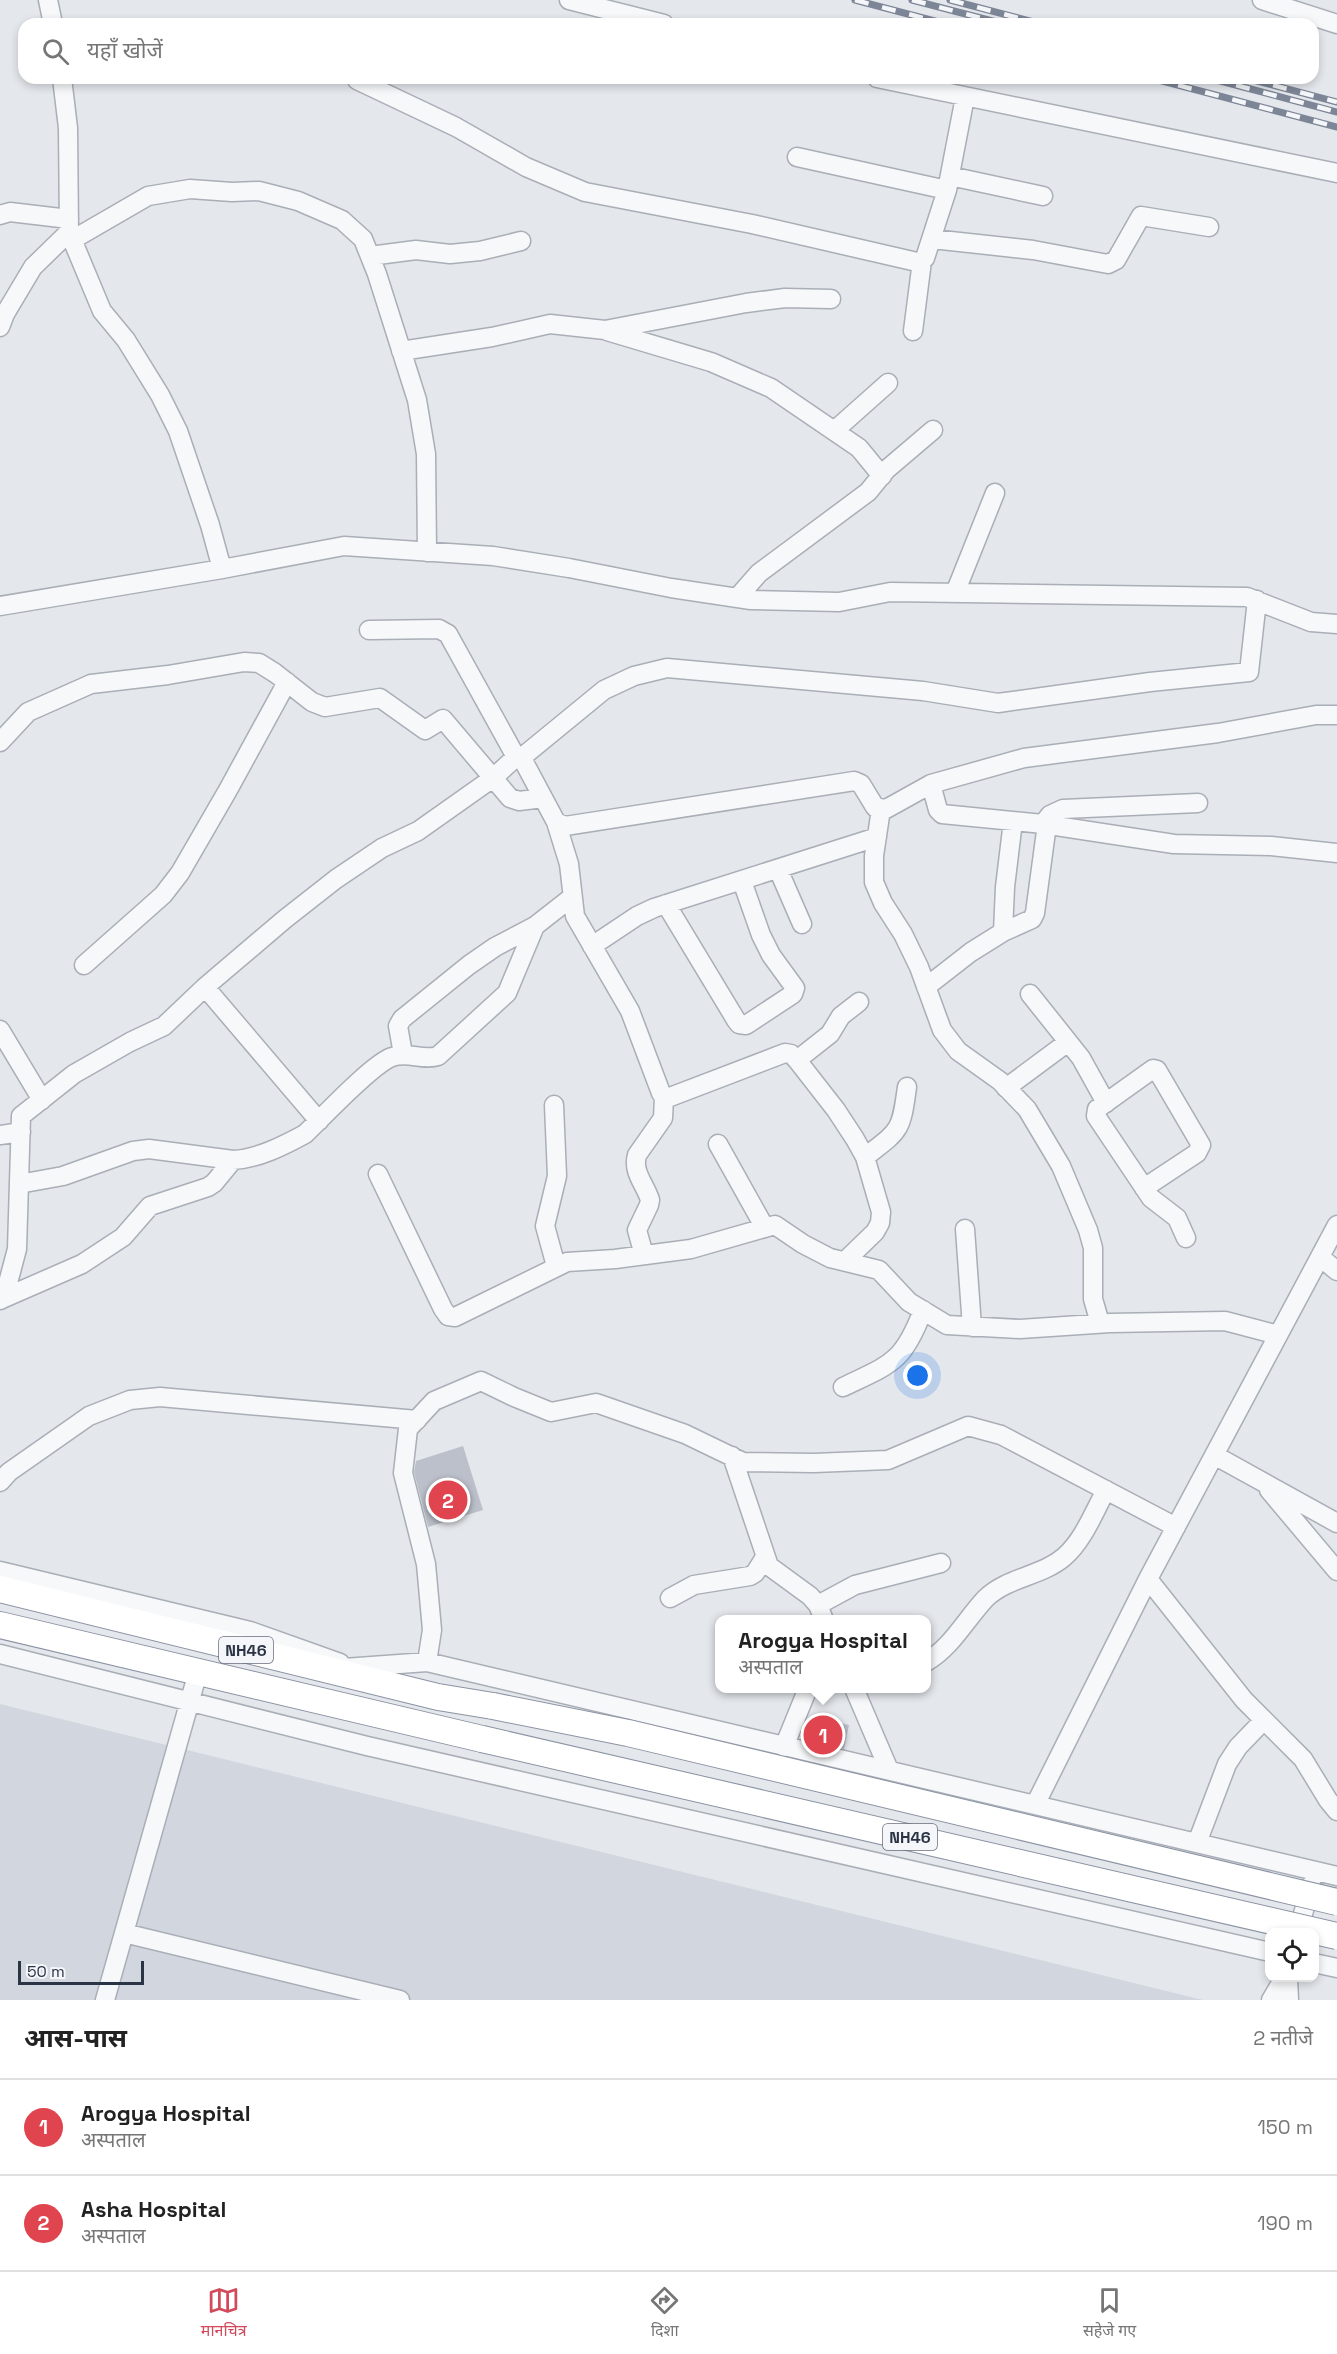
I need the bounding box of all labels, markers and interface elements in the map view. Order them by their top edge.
search box [18,18,1319,84]
icon: search [39,35,72,68]
text: यहाँ खोजें [87,36,163,64]
your location [903,1361,932,1390]
pin: 2 [428,1478,468,1522]
popup [715,1615,931,1693]
text: Arogya Hospital [738,1626,908,1654]
road number: NH46 [219,1637,273,1663]
text: अस्पताल [738,1654,803,1680]
pin: 1 [804,1712,842,1758]
road number: NH46 [883,1824,937,1850]
map controls [1265,1928,1319,1982]
button: locate [1265,1928,1319,1982]
scale bar [18,1958,144,1986]
text: 50 m [27,1961,65,1982]
text: आस-पास [24,2021,127,2055]
text: 2 नतीजे [1253,2025,1313,2051]
text: Arogya Hospital [81,2099,251,2127]
text: 1 [39,2114,48,2140]
text: 150 m [1258,2114,1313,2140]
text: अस्पताल [81,2127,146,2153]
text: Asha Hospital [81,2195,226,2223]
text: 2 [38,2210,49,2236]
text: 190 m [1257,2210,1313,2236]
text: अस्पताल [81,2223,146,2249]
tab: मानचित्र [201,2284,247,2343]
tab: दिशा [648,2284,681,2343]
tab: सहेजे गए [1083,2284,1136,2343]

